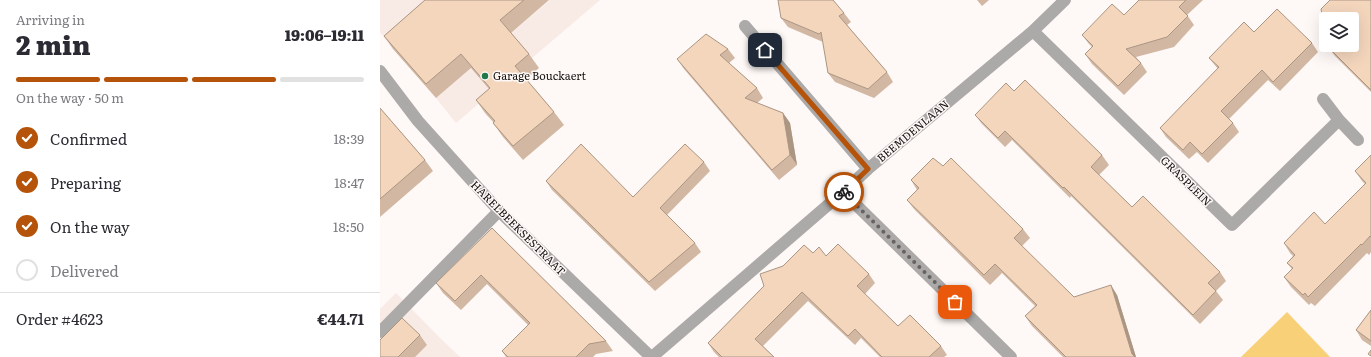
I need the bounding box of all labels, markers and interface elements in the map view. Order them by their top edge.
text: Arriving in [16,10,85,29]
map controls [1319,12,1359,52]
button: layers [1319,12,1359,52]
text: 19:06–19:11 [285,23,364,46]
text: 2 min [16,24,91,63]
pin [748,33,782,67]
icon: home [754,39,776,61]
place label: Garage Bouckaert [493,67,586,83]
marker: Garage Bouckaert [480,71,490,81]
text: On the way · 50 m [16,88,124,107]
street label: BEEMDENLAAN [873,95,952,165]
icon: check [16,127,38,149]
text: Confirmed [50,127,127,150]
text: 18:39 [334,129,364,148]
street label: GRASPLEIN [1158,152,1216,209]
icon: check [16,171,38,193]
text: Preparing [50,171,121,194]
courier [824,172,864,212]
text: 18:47 [334,173,364,192]
street label: HARELBEEKSESTRAAT [468,176,570,278]
icon: bike [833,181,855,203]
icon: check [16,215,38,237]
text: On the way [50,215,130,238]
text: 18:50 [333,217,364,236]
text: Delivered [50,259,119,282]
pin [938,285,972,319]
icon: bag [944,291,966,313]
text: Order #4623 [16,307,103,330]
text: €44.71 [317,307,364,330]

